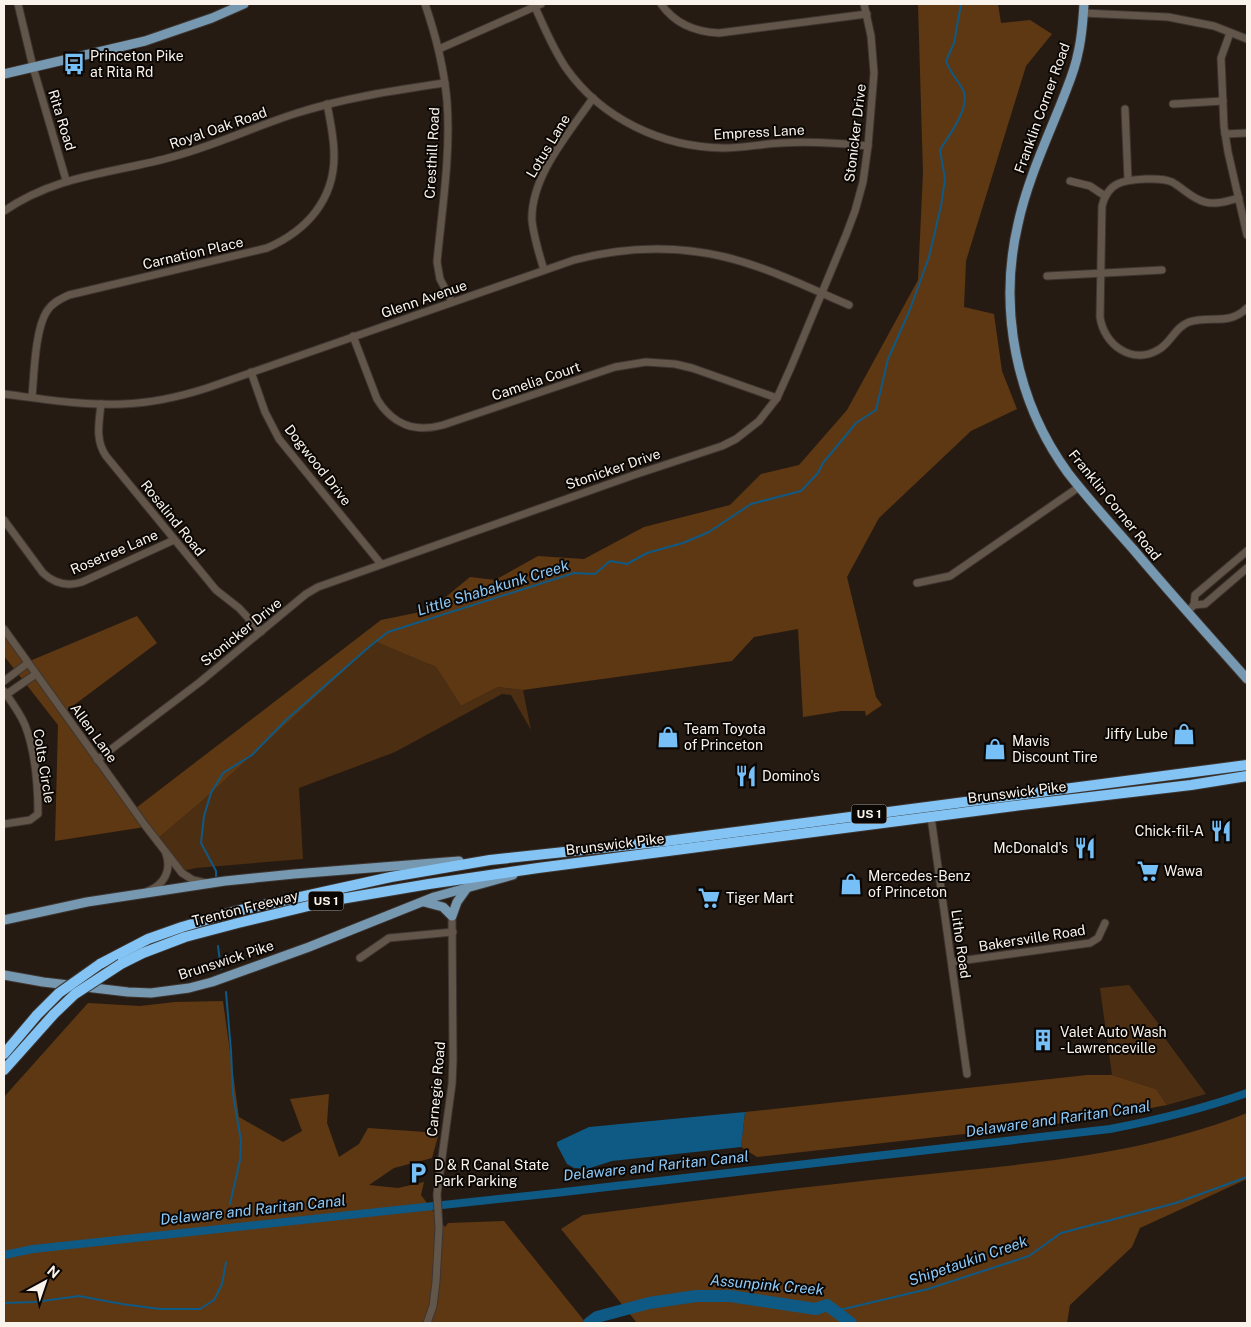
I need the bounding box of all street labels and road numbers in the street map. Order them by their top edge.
street label: Franklin Corner Road [1011,41,1073,175]
street label: Stonicker Drive [841,83,869,183]
street label: Rita Road [45,88,79,152]
street label: Royal Oak Road [167,104,269,152]
street label: Cresthill Road [422,107,442,199]
street label: Lotus Lane [523,111,573,181]
street label: Empress Lane [713,122,805,142]
street label: Carnation Place [141,234,245,272]
street label: Glenn Avenue [379,277,469,321]
street label: Camelia Court [490,358,582,404]
street label: Dogwood Drive [281,421,355,509]
street label: Stonicker Drive [564,445,663,493]
street label: Franklin Corner Road [1066,447,1164,563]
street label: Rosalind Road [138,477,208,559]
street label: Rosetree Lane [68,526,160,578]
street label: Stonicker Drive [197,595,285,669]
street label: Allen Lane [67,700,121,766]
street label: Colts Circle [30,728,58,804]
street label: Brunswick Pike [967,778,1067,806]
road number: US 1 [852,804,886,824]
street label: Brunswick Pike [565,830,665,858]
street label: Trenton Freeway [190,887,300,929]
road number: US 1 [308,891,344,910]
street label: Litho Road [948,908,974,980]
street label: Bakersville Road [977,922,1087,954]
street label: Brunswick Pike [176,937,276,983]
street label: Carnegie Road [424,1041,448,1137]

